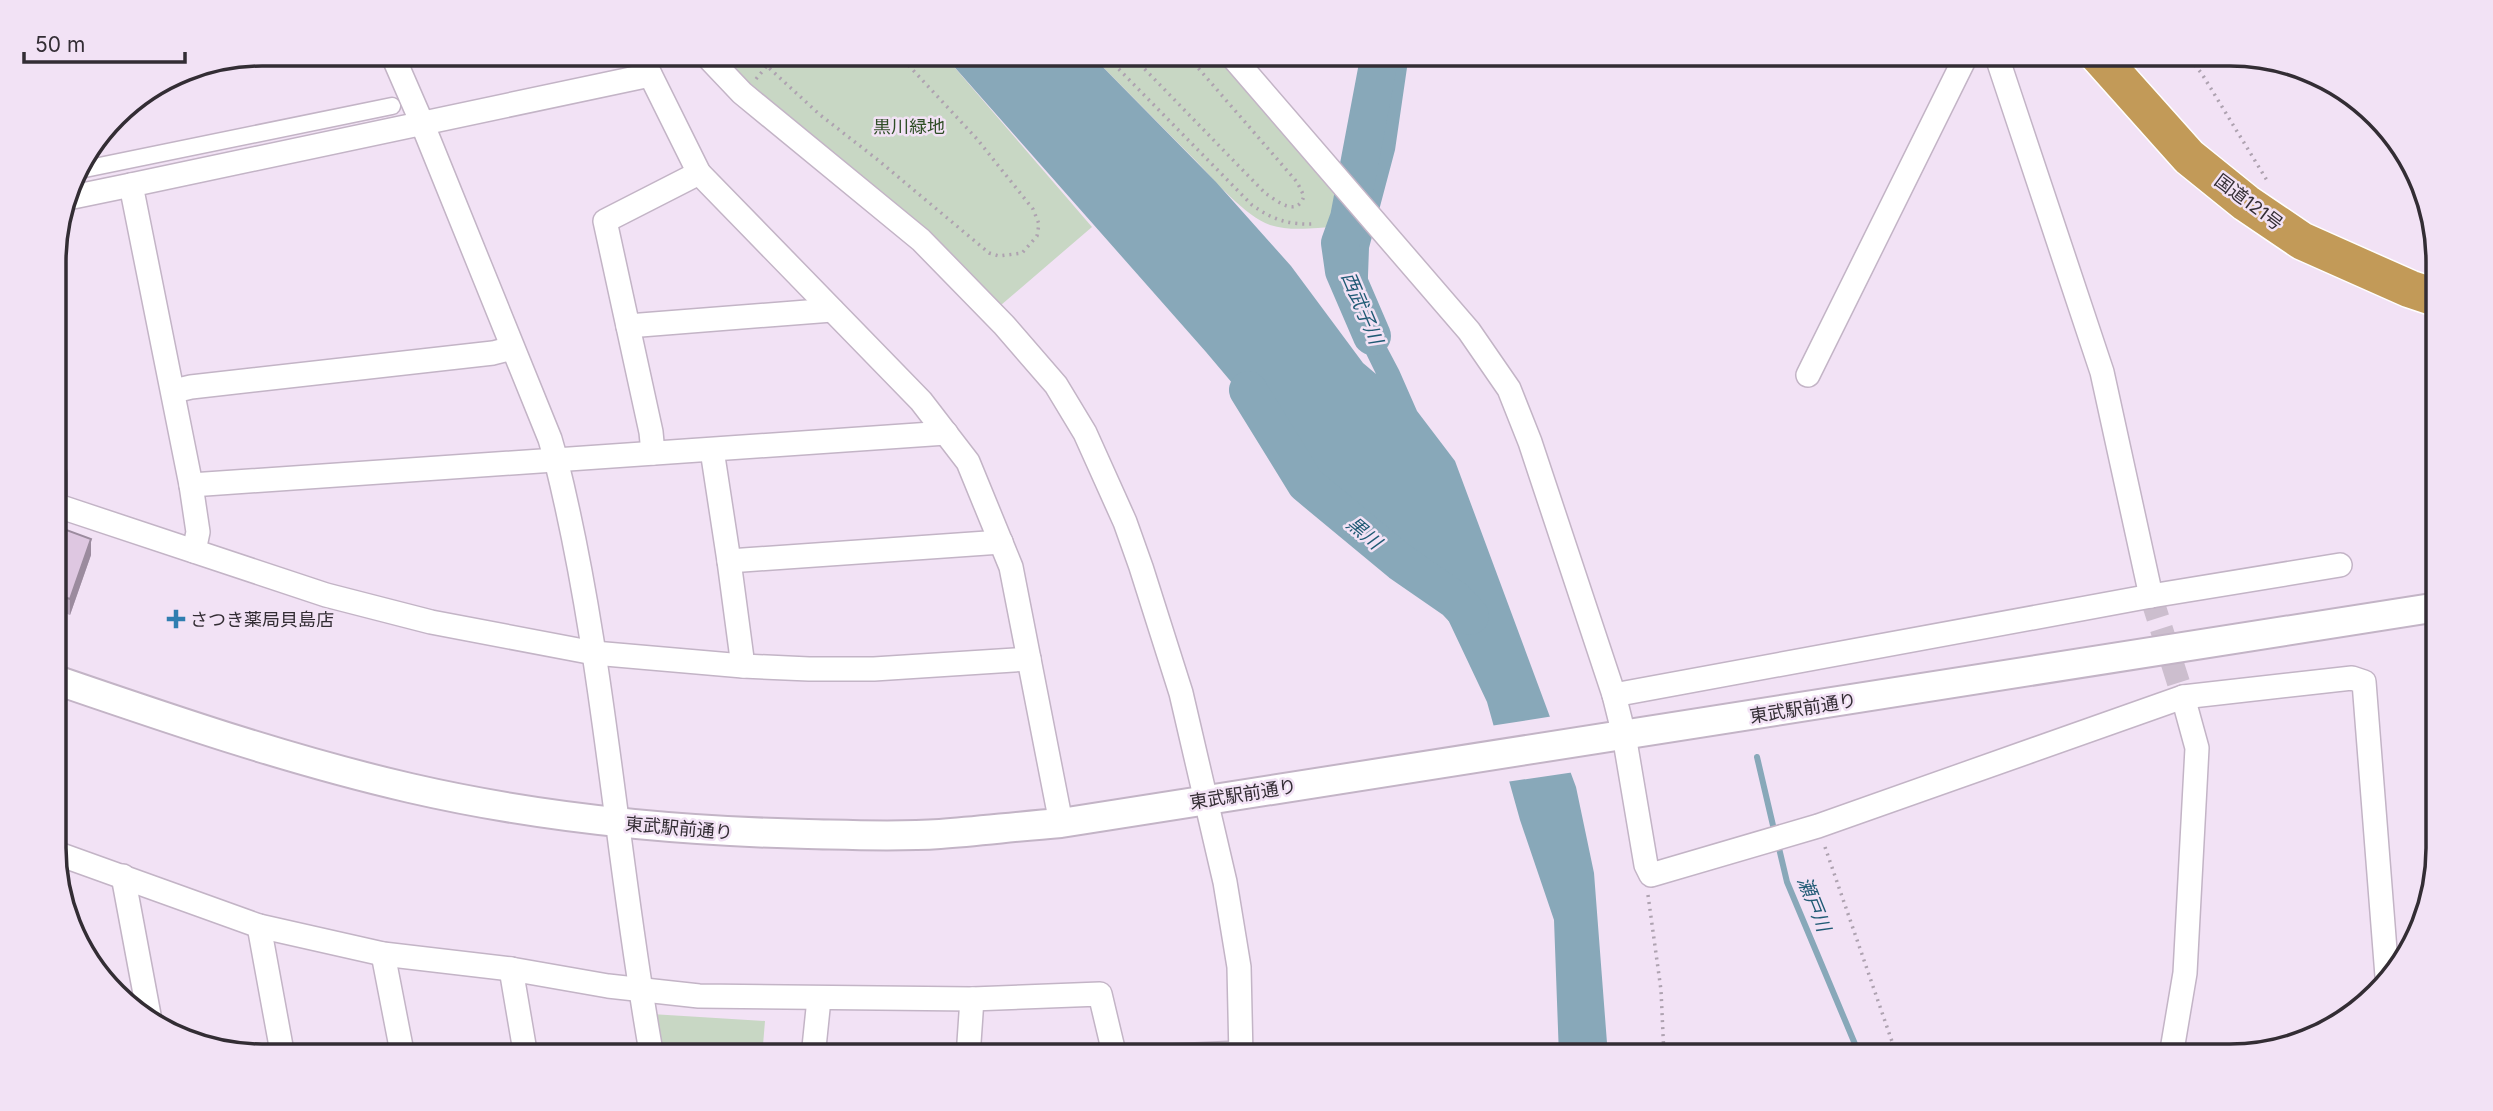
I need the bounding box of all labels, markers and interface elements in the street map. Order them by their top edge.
scale bar [24,21,186,65]
text: 50 m [35,32,85,57]
park label: 黒川緑地 [873,116,945,137]
street label: 国道121号 [2211,170,2287,234]
water label: 西武子川 [1337,269,1388,349]
water label: 黒川 [1342,512,1387,555]
place label: さつき薬局貝島店 [190,609,334,630]
marker: さつき薬局貝島店 [168,611,184,627]
street label: 東武駅前通り [1748,689,1858,727]
street label: 東武駅前通り [1188,775,1298,813]
street label: 東武駅前通り [624,813,734,843]
water label: 瀬戸川 [1793,873,1836,937]

